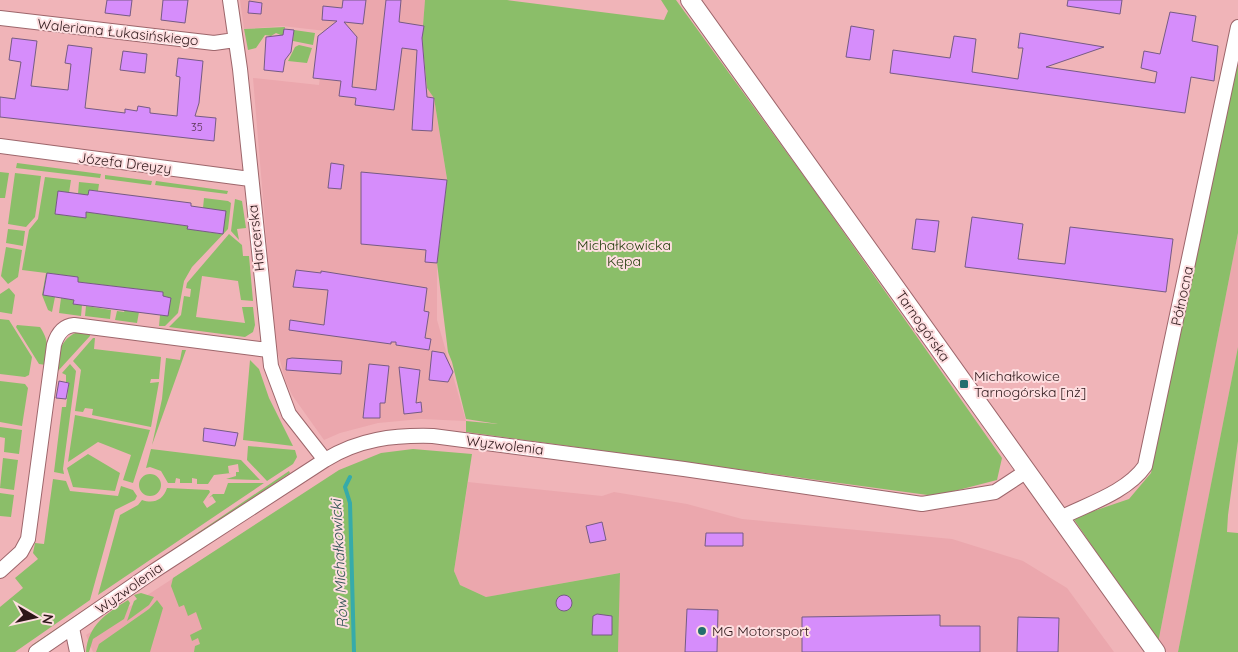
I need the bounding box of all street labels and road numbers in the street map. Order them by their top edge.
street label: Waleriana Łukasińskiego [37,15,199,49]
street label: Józefa Dreyzy [77,148,173,178]
street label: Harcerska [244,204,268,272]
street label: Północna [1167,265,1197,327]
street label: Tarnogórska [892,287,954,365]
street label: Wyzwolenia [465,431,545,459]
street label: Wyzwolenia [92,558,166,618]

